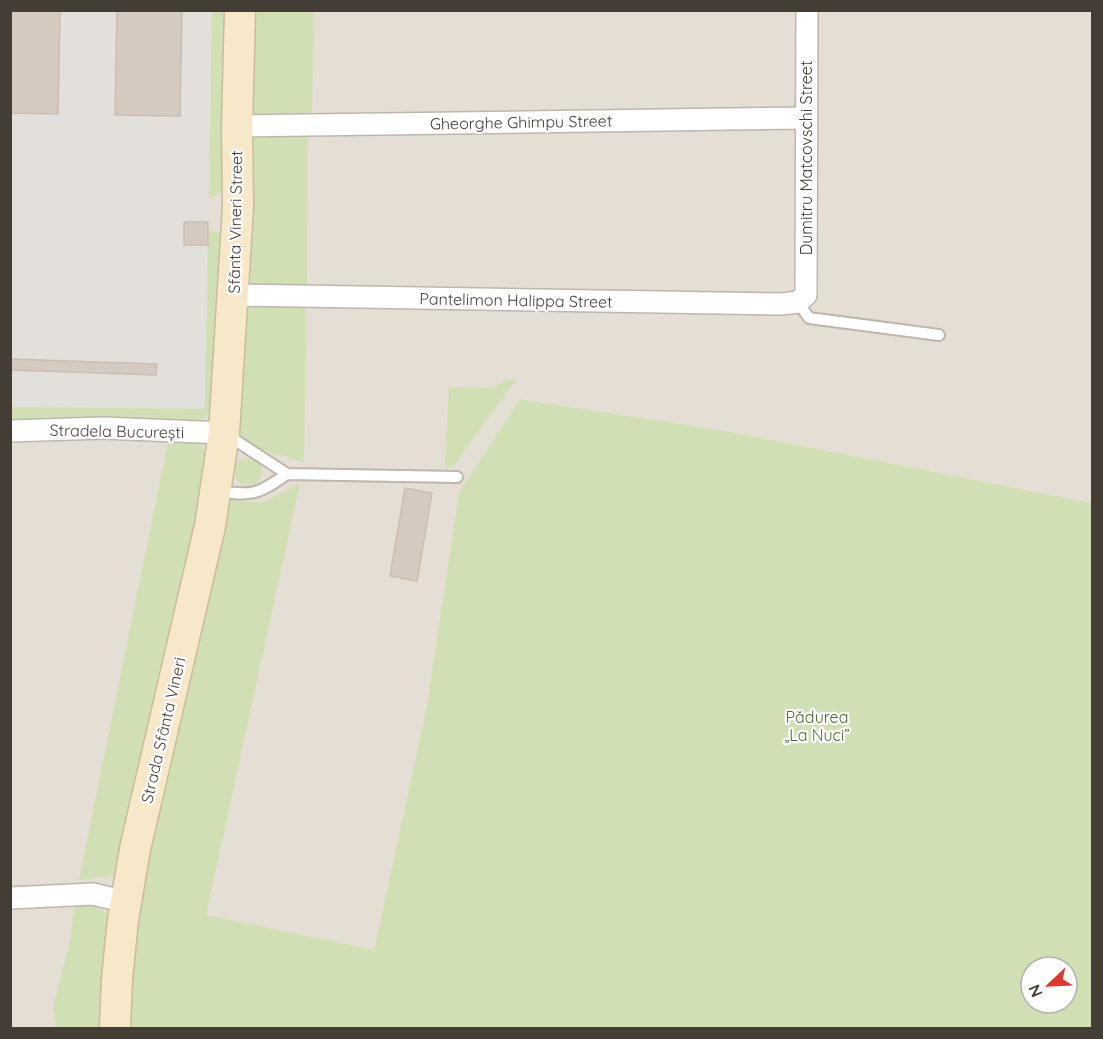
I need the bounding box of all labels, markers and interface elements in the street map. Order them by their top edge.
street label: Dumitru Matcovschi Street [796,61,816,255]
street label: Gheorghe Ghimpu Street [430,110,612,134]
street label: Sfânta Vineri Street [224,150,246,294]
street label: Pantelimon Halippa Street [419,288,613,312]
street label: Stradela București [49,420,185,442]
street label: Strada Sfânta Vineri [137,655,189,805]
park label: Pădurea „La Nuci” [784,707,850,745]
north arrow [1019,955,1079,1015]
text: N [1024,982,1047,1000]

